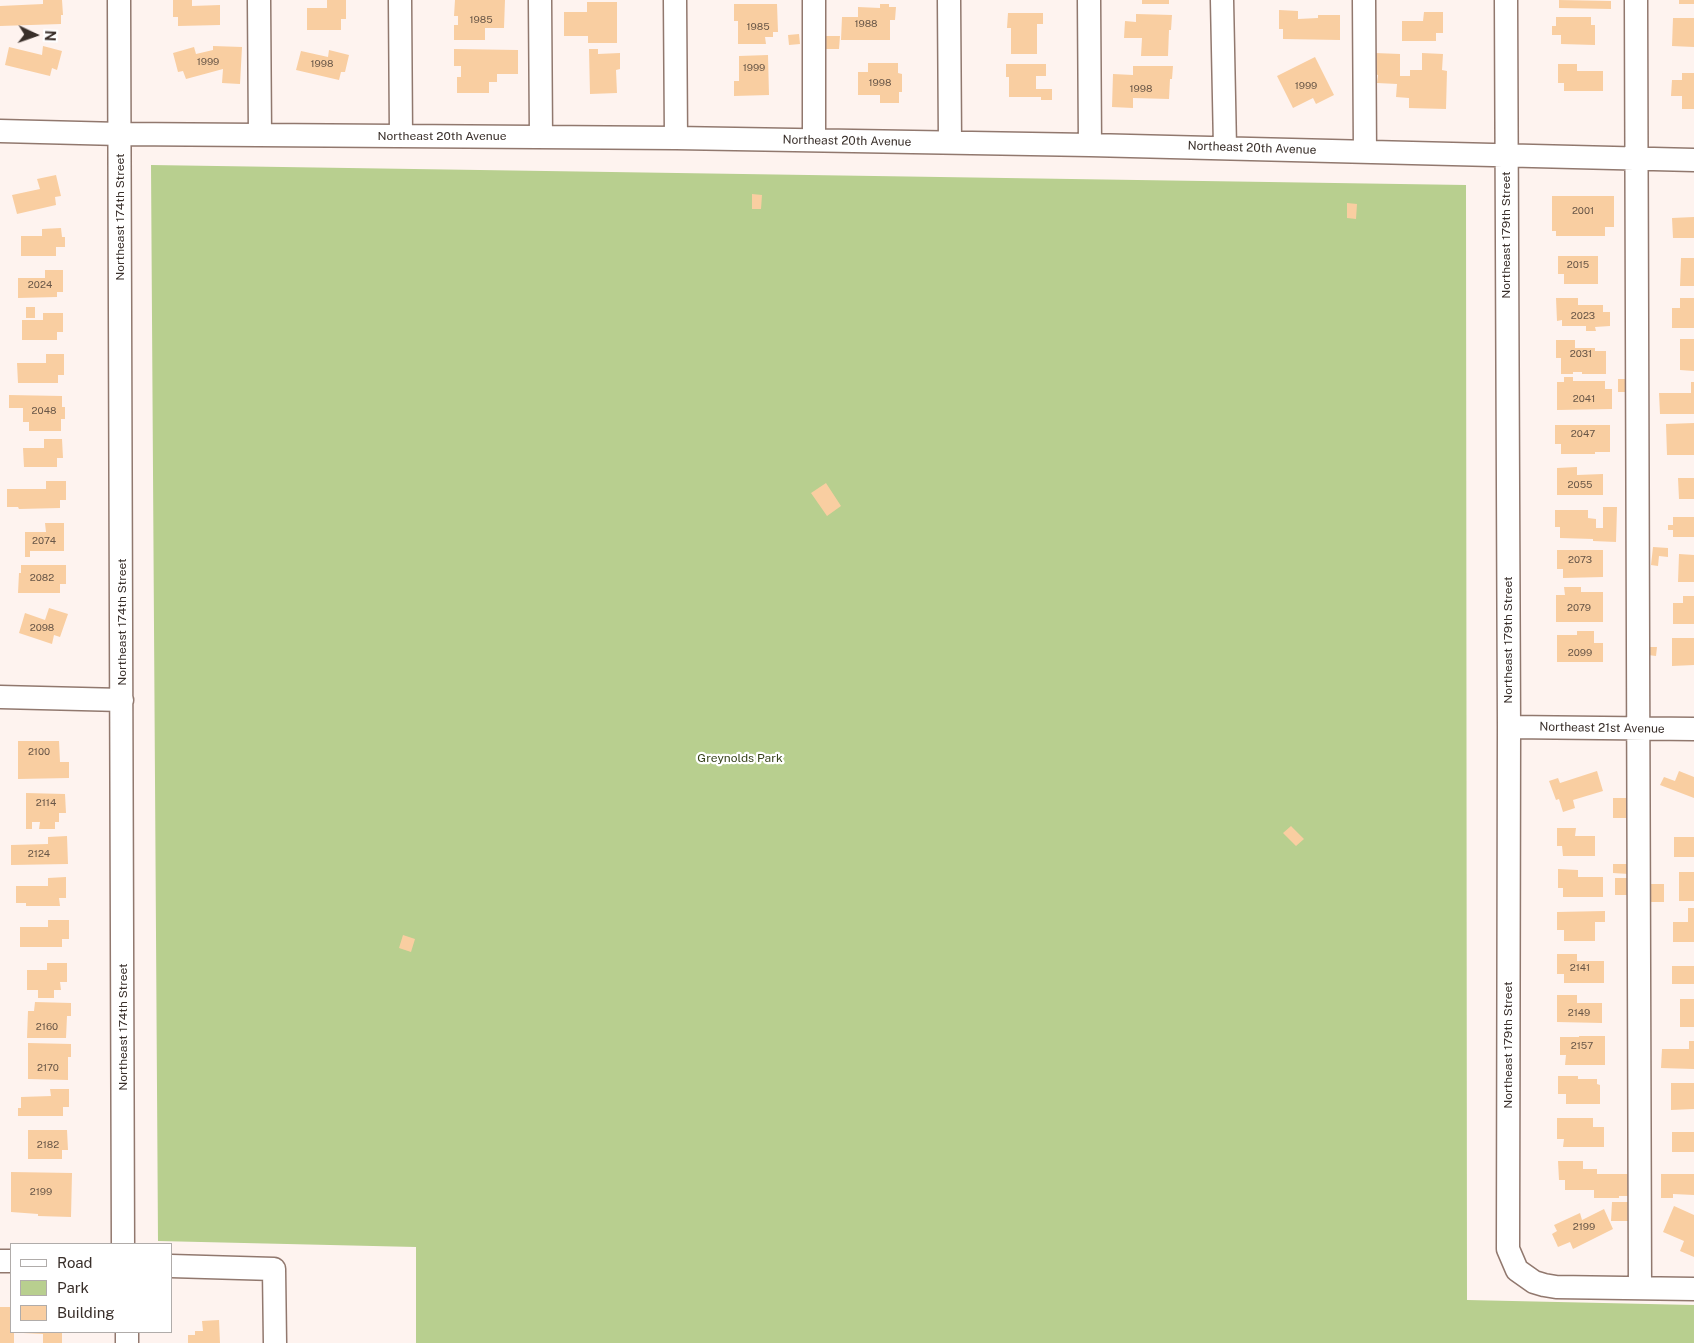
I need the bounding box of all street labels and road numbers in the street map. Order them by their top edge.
street label: Northeast 20th Avenue [378,129,506,143]
street label: Northeast 20th Avenue [782,133,912,149]
street label: Northeast 20th Avenue [1187,139,1317,157]
street label: Northeast 174th Street [113,153,127,281]
street label: Northeast 179th Street [1499,171,1513,299]
street label: Northeast 174th Street [115,558,129,686]
street label: Northeast 179th Street [1501,576,1515,704]
street label: Northeast 21st Avenue [1539,720,1665,736]
street label: Northeast 174th Street [116,963,130,1091]
street label: Northeast 179th Street [1501,981,1515,1109]

